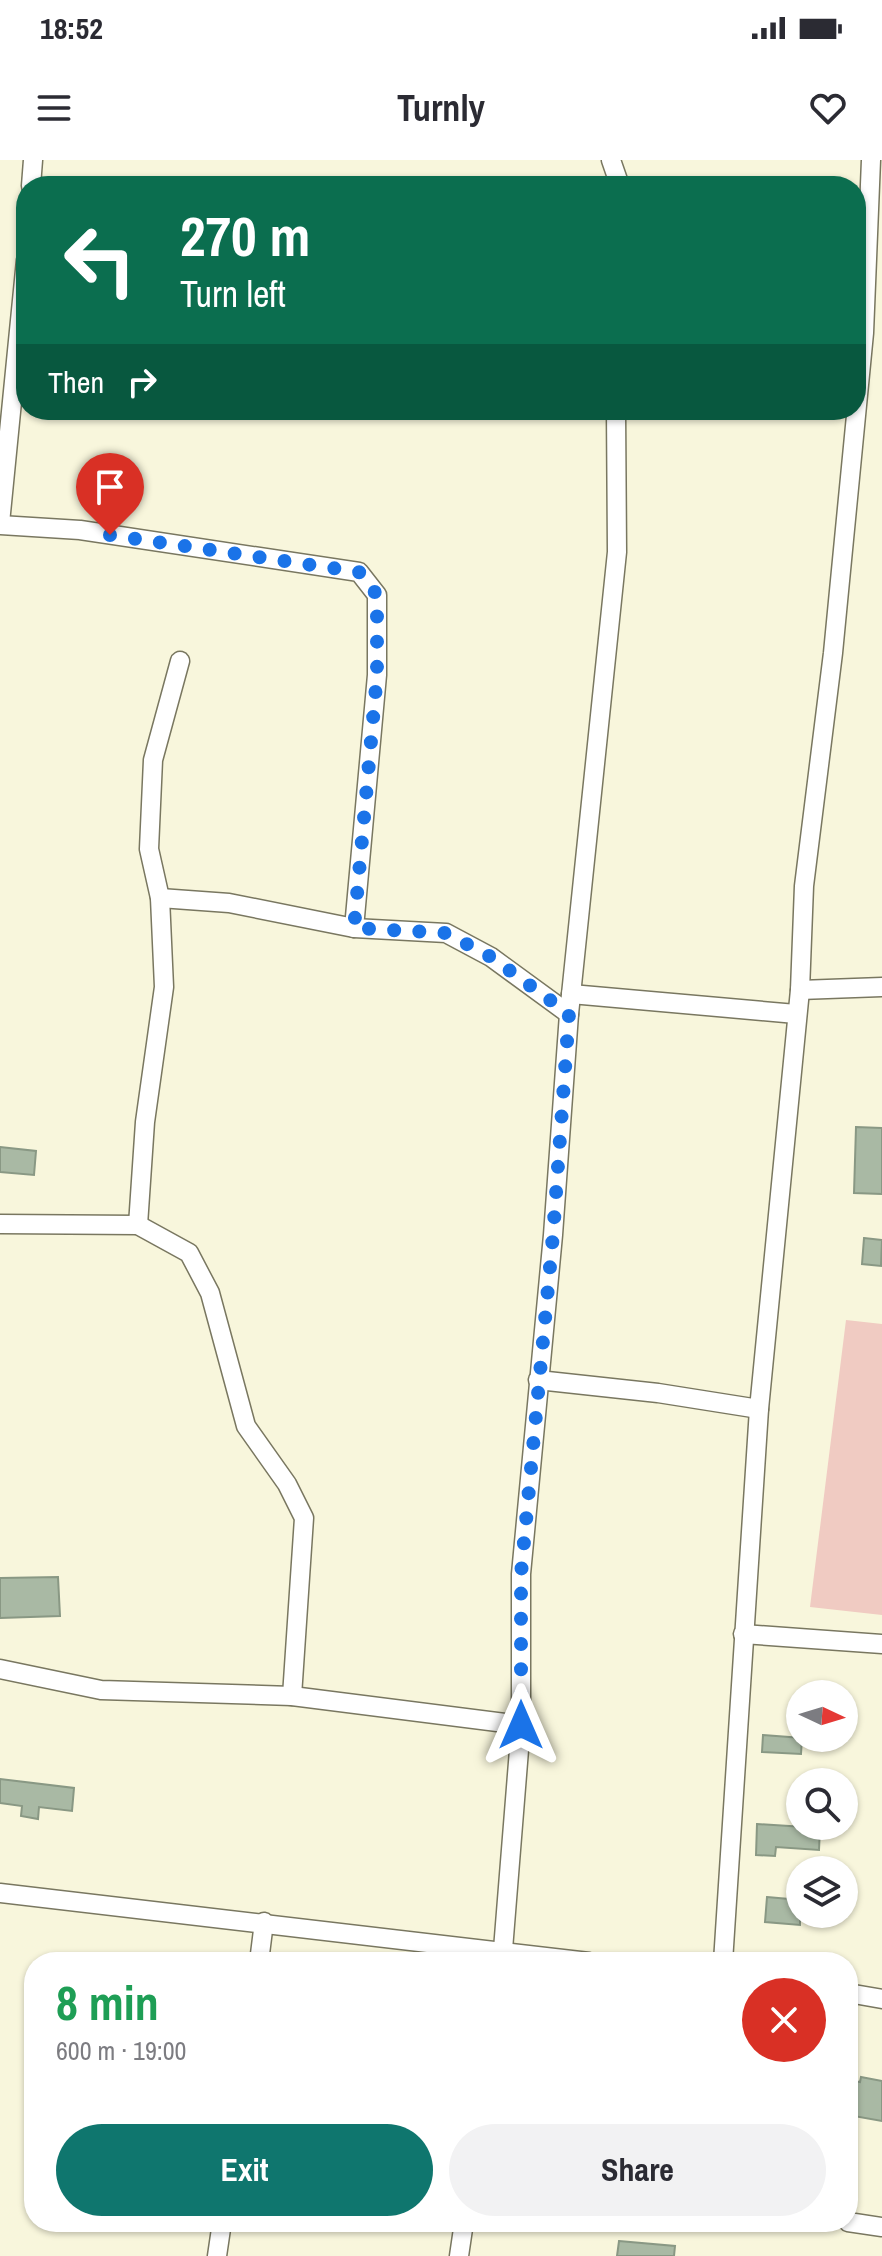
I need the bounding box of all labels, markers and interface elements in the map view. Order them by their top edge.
text: 18:52 [40,8,103,48]
text: Turnly [397,84,485,132]
icon: menu [32,86,76,130]
icon: heart [806,86,850,130]
text: 270 m [180,198,310,273]
icon: left [48,208,152,312]
text: Turn left [180,270,286,318]
icon: right [120,360,164,404]
text: Then [48,362,104,402]
pin [76,453,144,535]
icon: arrive [88,465,132,509]
north arrow [786,1680,858,1752]
map controls [786,1680,858,1928]
position arrow [479,1683,563,1767]
button: search [786,1768,858,1840]
button: layers [786,1856,858,1928]
text: 8 min [56,1970,159,2035]
button: close [742,1978,826,2062]
text: 600 m · 19:00 [56,2033,186,2068]
button: Exit [56,2124,433,2216]
button: Share [449,2124,826,2216]

